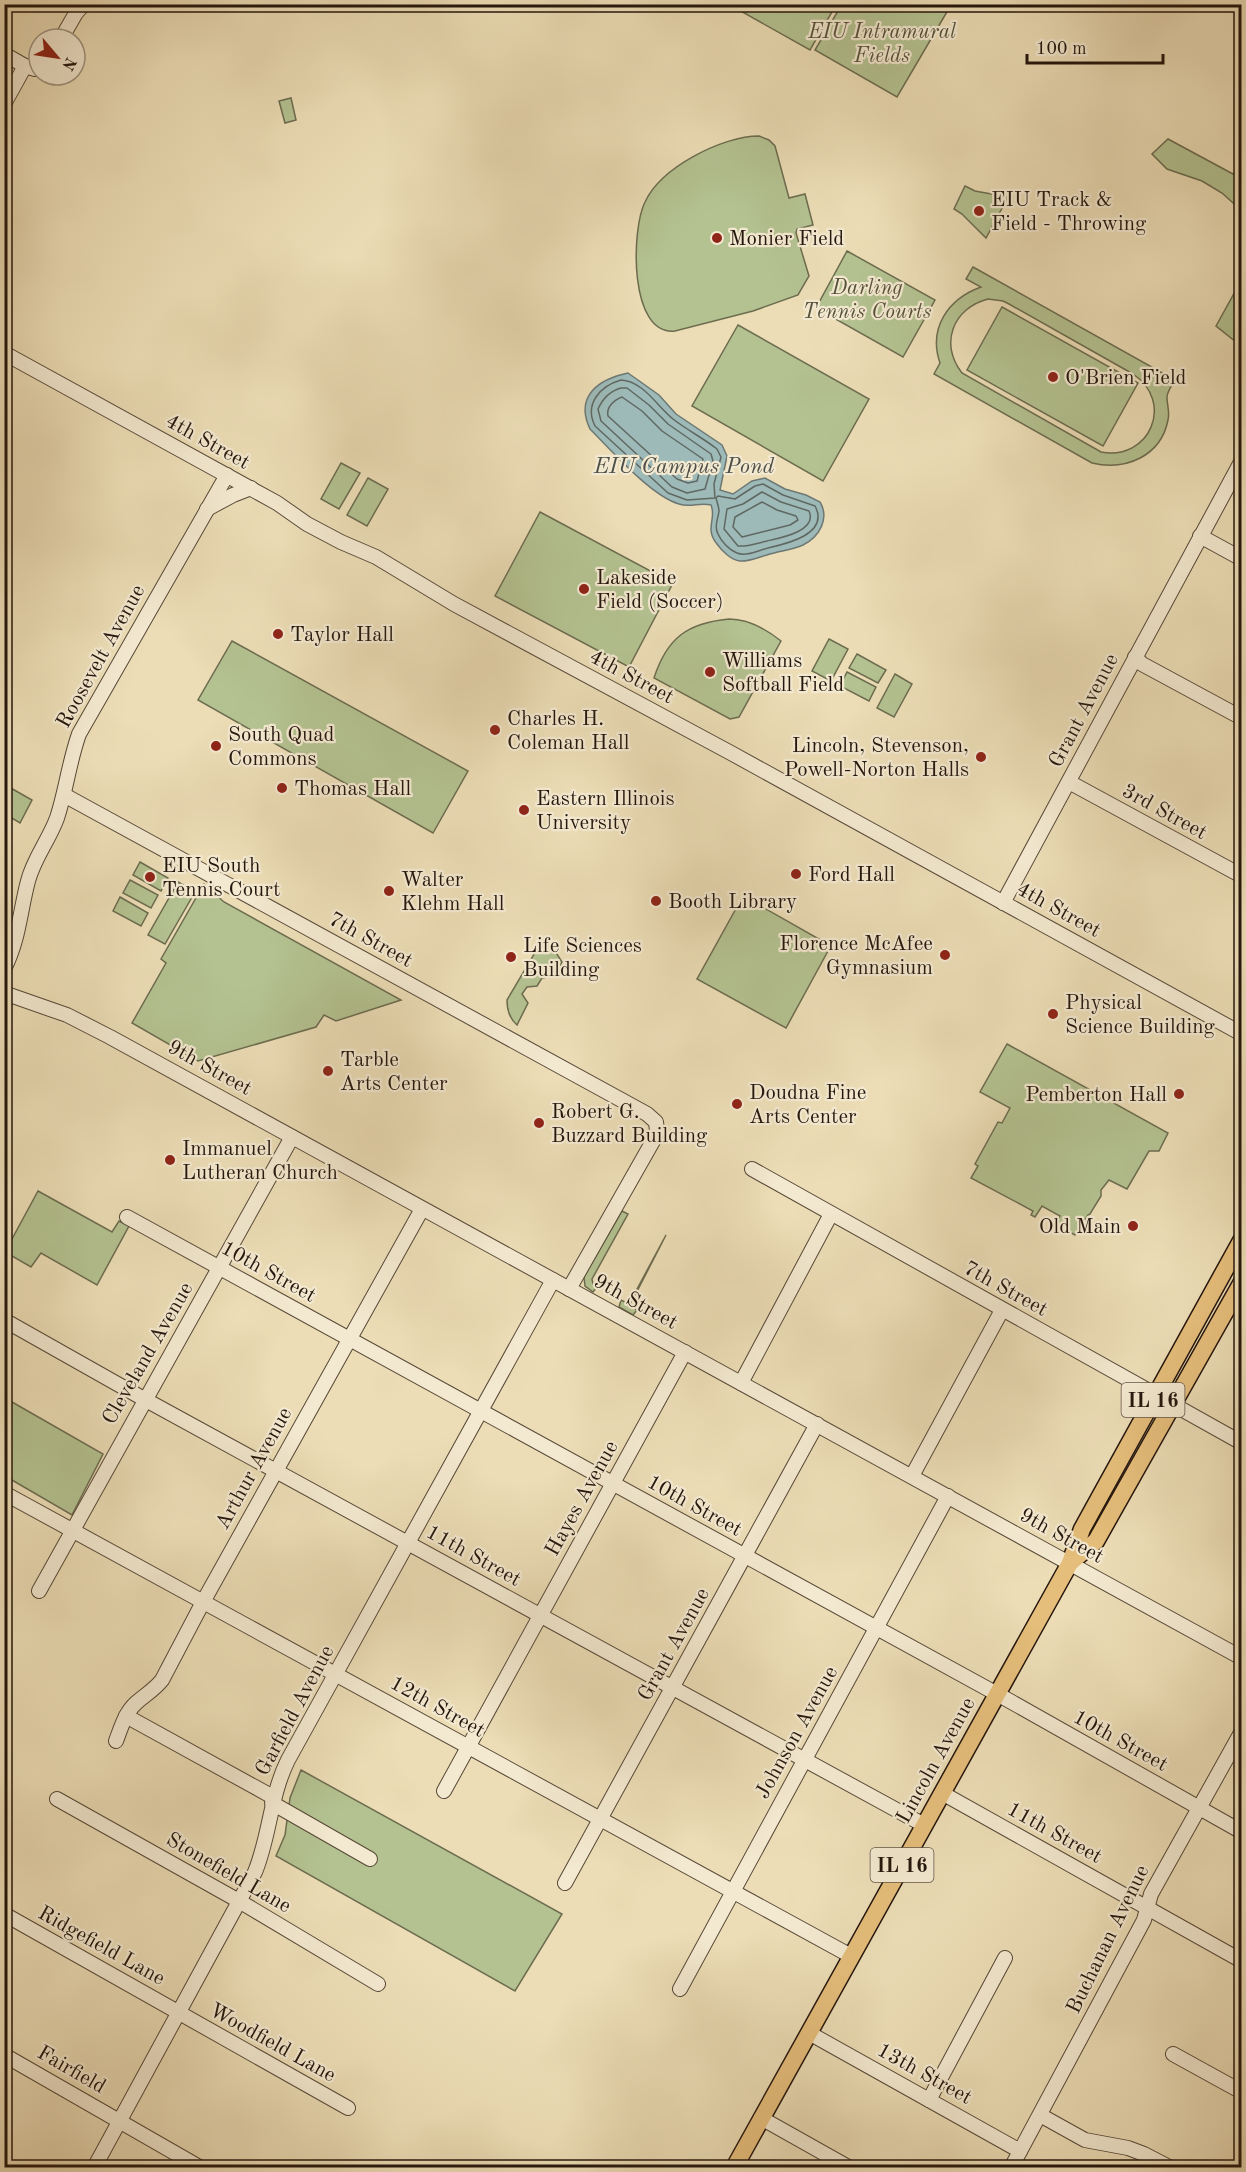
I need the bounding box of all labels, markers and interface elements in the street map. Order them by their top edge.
park label: EIU Intramural Fields [807,22,956,67]
north arrow [27,27,87,87]
scale bar [1027,27,1164,65]
text: 100 m [1036,40,1087,58]
text: N [58,54,78,73]
place label: EIU Track & Field - Throwing [991,190,1147,235]
marker: EIU Track & Field - Throwing [972,204,986,218]
place label: Monier Field [729,229,844,250]
marker: Monier Field [710,231,724,245]
park label: Darling Tennis Courts [802,278,932,323]
place label: O'Brien Field [1065,368,1187,389]
marker: O'Brien Field [1046,370,1060,384]
street label: 4th Street [162,411,253,474]
water label: EIU Campus Pond [593,456,775,478]
place label: Lakeside Field (Soccer) [596,568,724,613]
street label: Roosevelt Avenue [53,582,149,732]
marker: Lakeside Field (Soccer) [577,582,591,596]
place label: Taylor Hall [290,625,394,646]
marker: Taylor Hall [271,627,285,641]
street label: 4th Street [586,646,677,708]
street label: Grant Avenue [1046,650,1123,771]
place label: Williams Softball Field [722,651,844,696]
marker: Williams Softball Field [703,665,717,679]
place label: Charles H. Coleman Hall [507,709,630,754]
marker: Charles H. Coleman Hall [488,723,502,737]
place label: South Quad Commons [228,725,335,770]
place label: Lincoln, Stevenson, Powell-Norton Halls [784,736,969,781]
marker: South Quad Commons [209,739,223,753]
marker: Lincoln, Stevenson, Powell-Norton Halls [974,750,988,764]
place label: Thomas Hall [294,779,411,800]
marker: Thomas Hall [275,781,289,795]
street label: 3rd Street [1118,781,1210,844]
place label: Eastern Illinois University [536,789,675,834]
marker: Eastern Illinois University [517,803,531,817]
place label: EIU South Tennis Court [162,856,280,901]
place label: Ford Hall [808,865,895,886]
marker: Ford Hall [789,867,803,881]
marker: EIU South Tennis Court [143,870,157,884]
place label: Walter Klehm Hall [401,870,505,915]
street label: 4th Street [1013,879,1104,942]
marker: Walter Klehm Hall [382,884,396,898]
place label: Booth Library [668,892,797,913]
marker: Booth Library [649,894,663,908]
street label: 7th Street [325,909,416,972]
place label: Florence McAfee Gymnasium [779,934,933,979]
place label: Life Sciences Building [523,936,642,981]
marker: Florence McAfee Gymnasium [938,948,952,962]
marker: Life Sciences Building [504,950,518,964]
place label: Physical Science Building [1065,993,1216,1038]
marker: Physical Science Building [1046,1007,1060,1021]
street label: 9th Street [164,1037,255,1100]
place label: Tarble Arts Center [340,1050,448,1095]
marker: Tarble Arts Center [321,1064,335,1078]
place label: Doudna Fine Arts Center [749,1083,866,1128]
place label: Pemberton Hall [1025,1085,1167,1106]
marker: Pemberton Hall [1172,1087,1186,1101]
marker: Doudna Fine Arts Center [730,1097,744,1111]
place label: Robert G. Buzzard Building [551,1102,708,1147]
marker: Robert G. Buzzard Building [532,1116,546,1130]
place label: Immanuel Lutheran Church [182,1139,338,1184]
marker: Immanuel Lutheran Church [163,1153,177,1167]
place label: Old Main [1039,1217,1121,1238]
marker: Old Main [1126,1219,1140,1233]
street label: 10th Street [217,1238,319,1307]
street label: 7th Street [960,1258,1051,1321]
street label: 9th Street [590,1271,681,1334]
street label: Cleveland Avenue [99,1279,197,1428]
road number: IL 16 [1122,1383,1184,1417]
street label: Arthur Avenue [212,1404,296,1533]
street label: Hayes Avenue [542,1438,623,1560]
street label: 10th Street [643,1472,745,1541]
street label: 9th Street [1016,1505,1107,1568]
street label: 11th Street [422,1522,524,1591]
street label: Grant Avenue [635,1585,714,1705]
street label: Garfield Avenue [252,1642,338,1779]
street label: Johnson Avenue [752,1663,842,1803]
street label: 12th Street [386,1673,488,1742]
street label: Lincoln Avenue [893,1694,979,1827]
street label: 10th Street [1069,1707,1171,1776]
street label: 11th Street [1003,1799,1105,1868]
street label: Stonefield Lane [162,1829,294,1918]
road number: IL 16 [870,1848,934,1882]
street label: Buchanan Avenue [1063,1862,1153,2017]
street label: Ridgefield Lane [34,1903,168,1990]
street label: Woodfield Lane [206,2000,339,2087]
street label: 13th Street [873,2040,975,2109]
street label: Fairfield [34,2042,109,2098]

